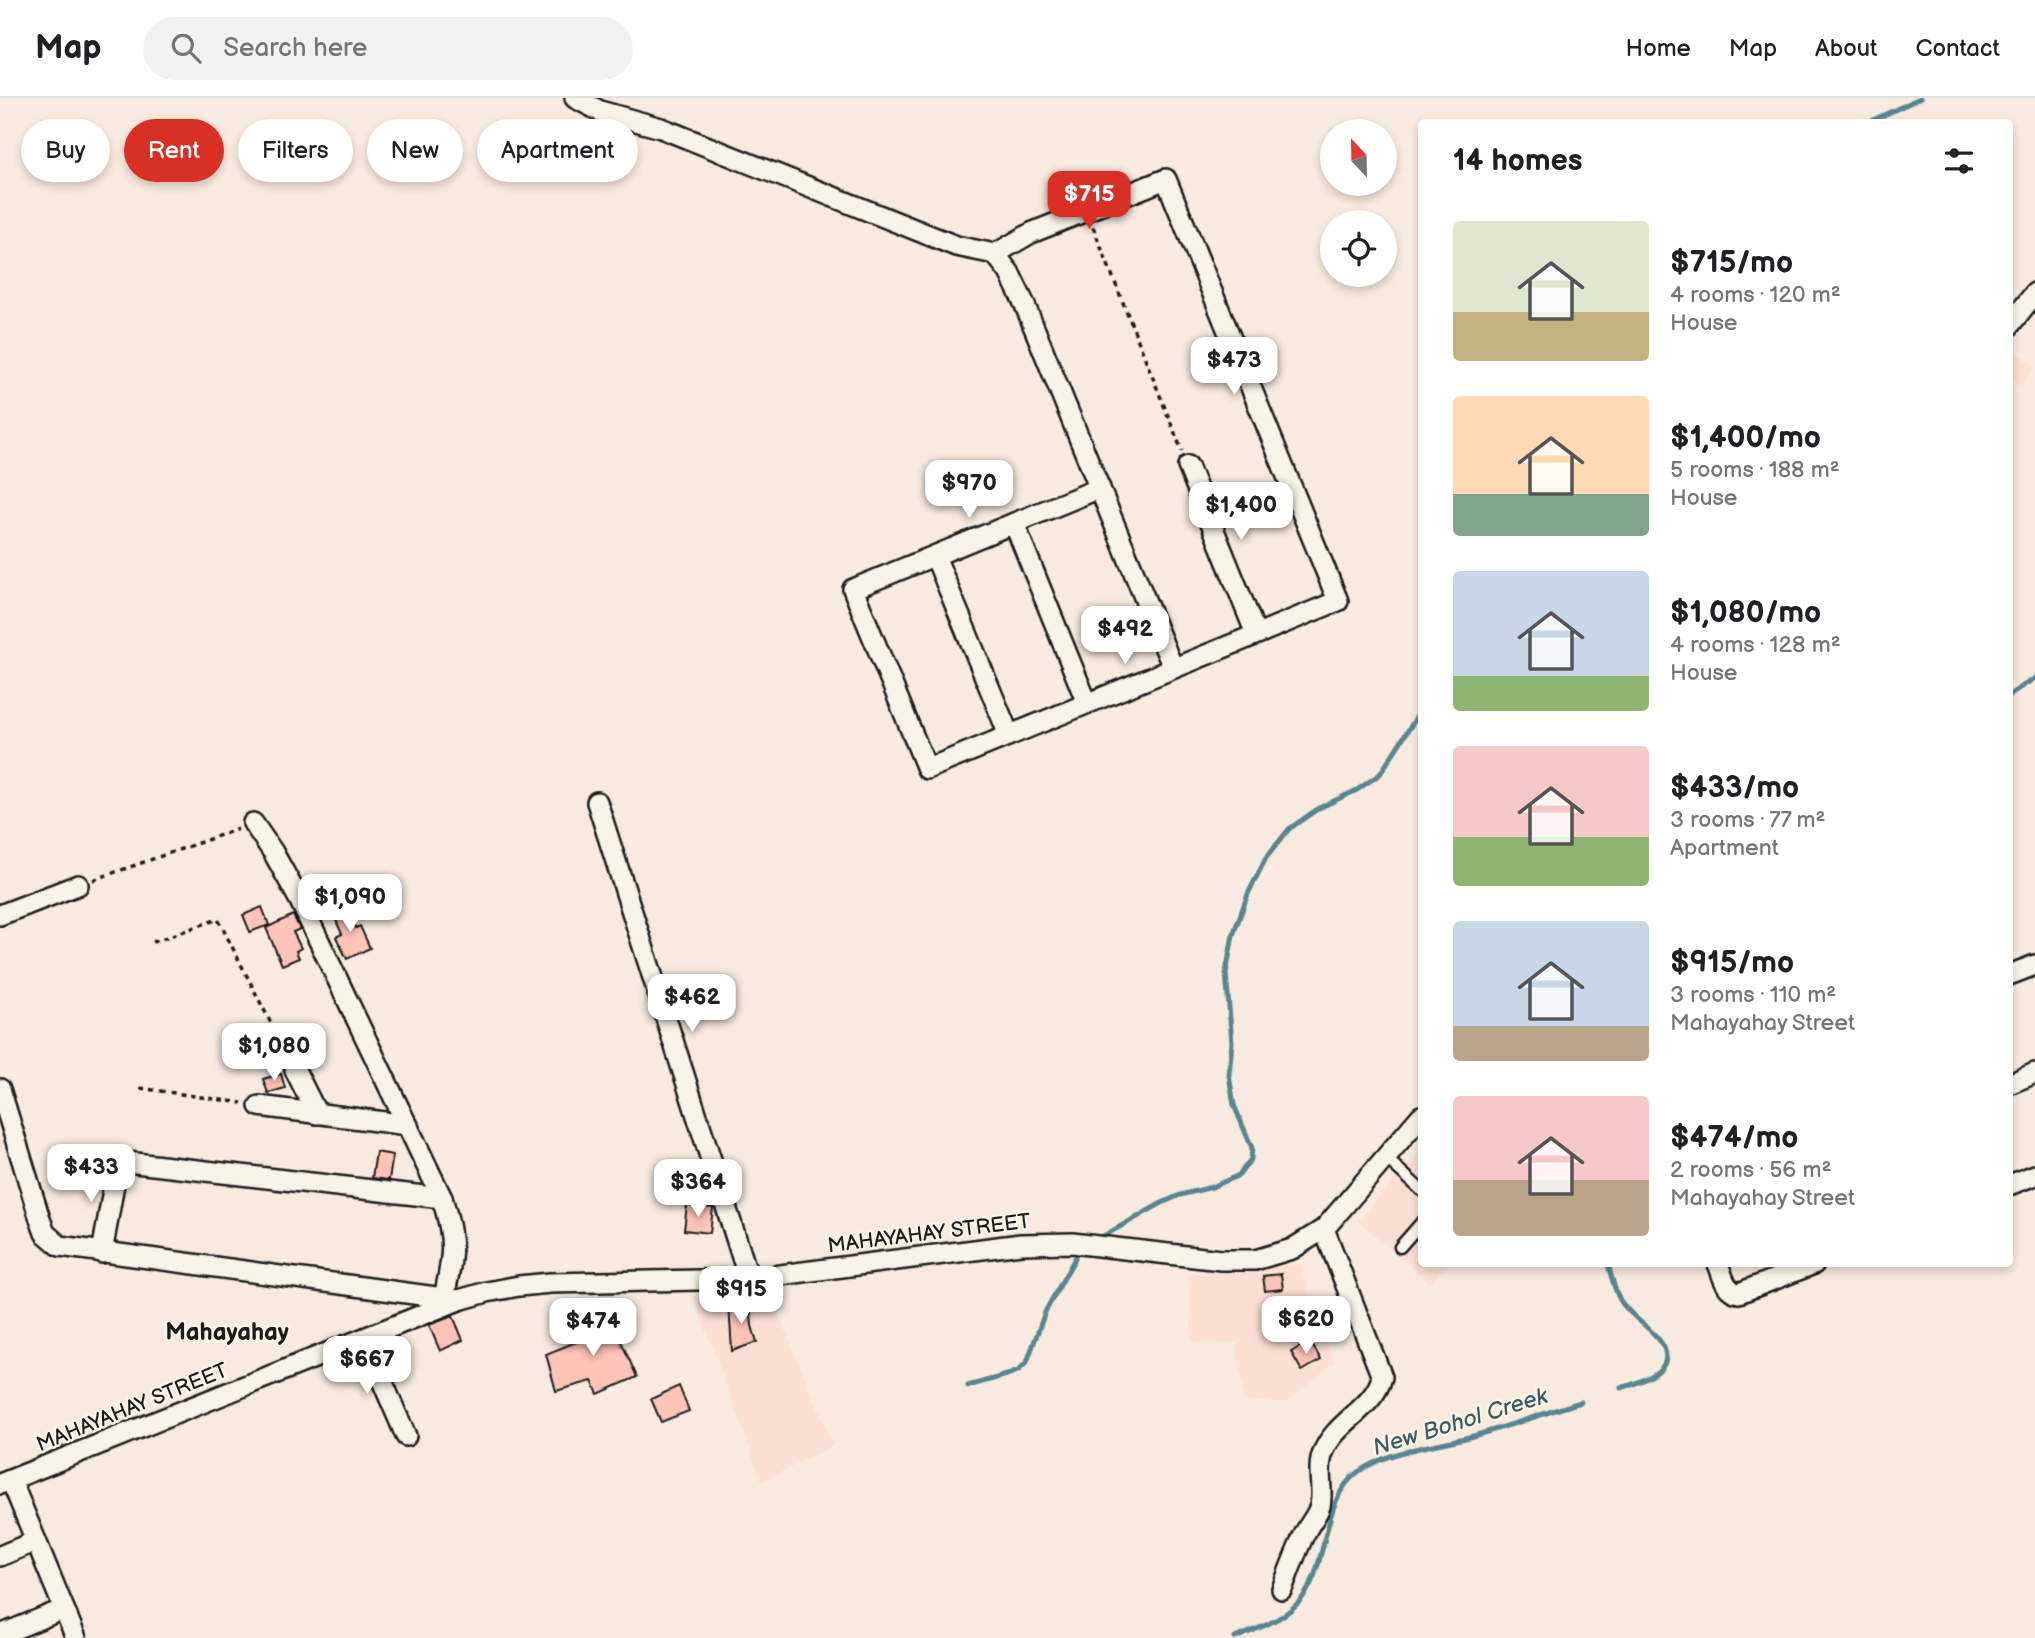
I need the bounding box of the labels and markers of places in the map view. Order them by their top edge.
pin: $715 [1048,172,1130,231]
pin: $473 [1193,338,1275,397]
pin: $970 [928,460,1010,520]
pin: $1,400 [1184,482,1298,542]
pin: $492 [1084,606,1166,666]
pin: $1,090 [293,874,407,934]
pin: $462 [651,974,733,1034]
pin: $1,080 [217,1024,331,1083]
pin: $433 [50,1144,132,1204]
pin: $364 [657,1160,739,1219]
pin: $915 [700,1266,782,1326]
pin: $620 [1265,1296,1347,1356]
pin: $474 [552,1298,634,1358]
pin: $667 [326,1336,408,1396]

